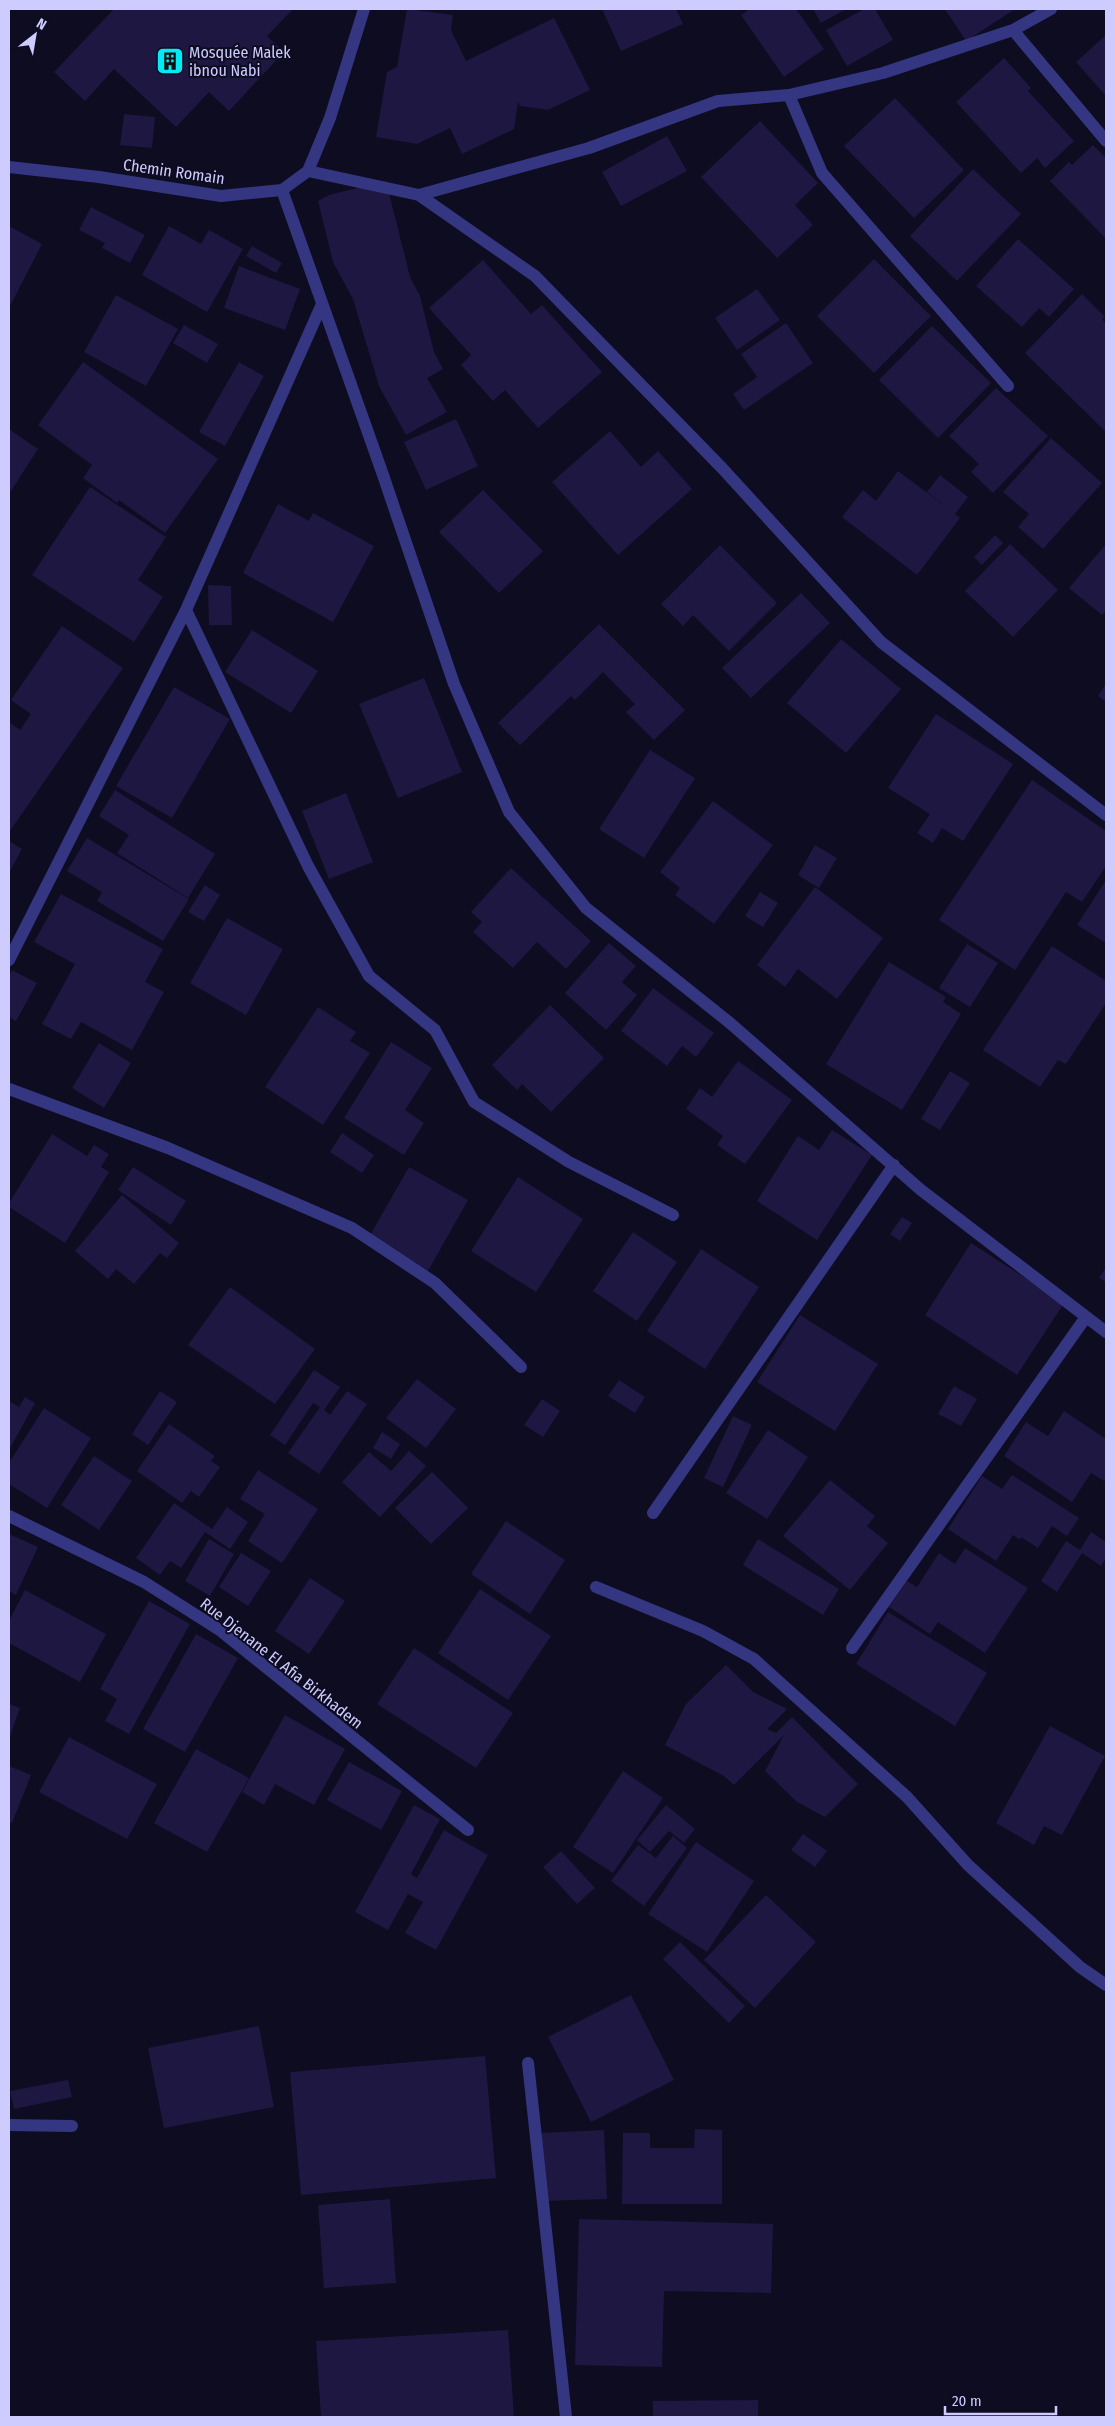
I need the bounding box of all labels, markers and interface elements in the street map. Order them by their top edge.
north arrow [10,10,60,60]
text: N [33,15,49,34]
place label: Mosquée Malek ibnou Nabi [189,43,291,80]
building icon: Mosquée Malek ibnou Nabi [155,46,185,76]
street label: Chemin Romain [122,155,226,188]
street label: Rue Djenane El Afia Birkhadem [197,1594,367,1733]
scale bar [945,2384,1056,2416]
text: 20 m [952,2392,982,2410]

